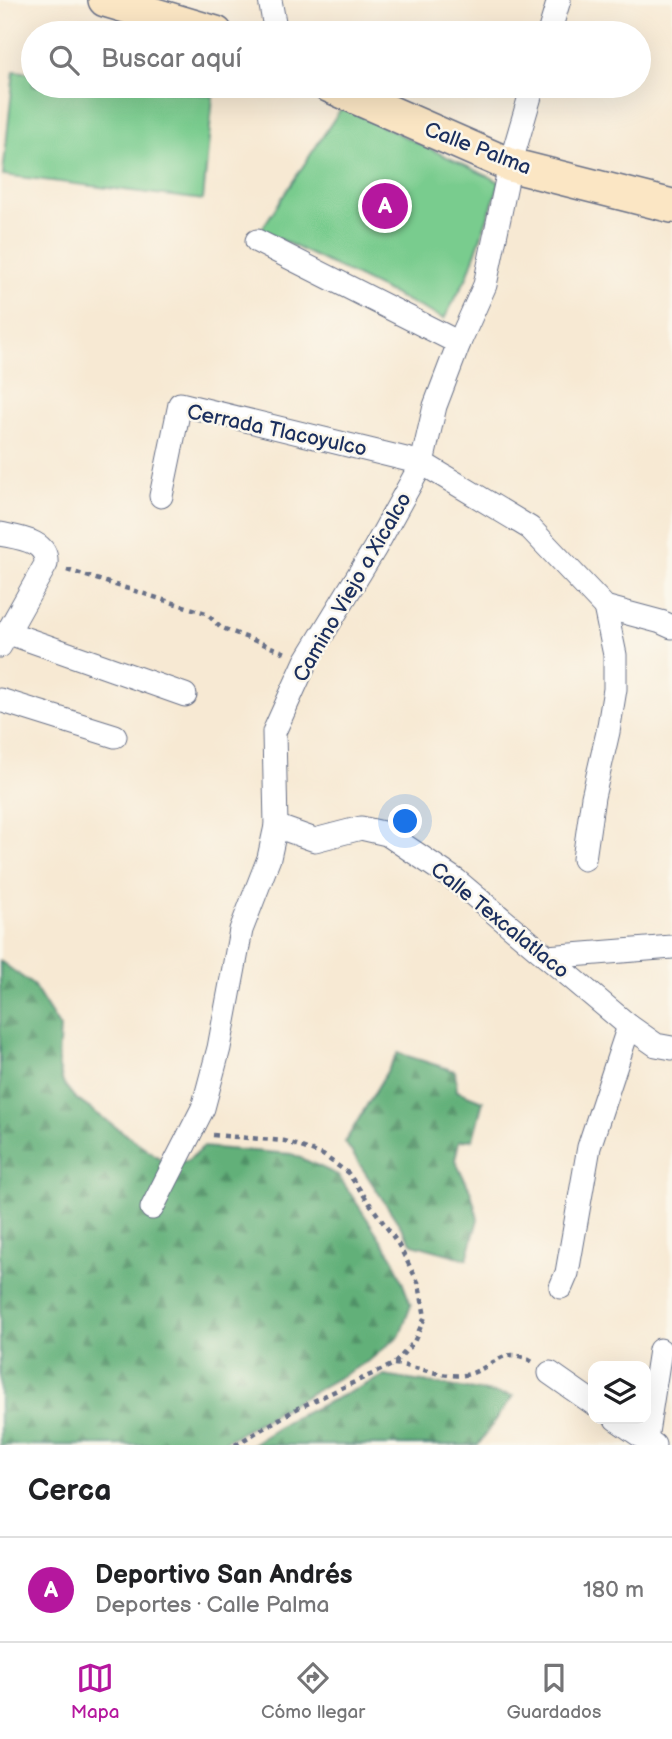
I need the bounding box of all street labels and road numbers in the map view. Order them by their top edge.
street label: Calle Palma [421,117,535,180]
street label: Cerrada Tlacoyulco [185,399,369,462]
street label: Camino Viejo a Xicalco [288,488,417,686]
street label: Calle Texcalatlaco [425,857,574,984]

